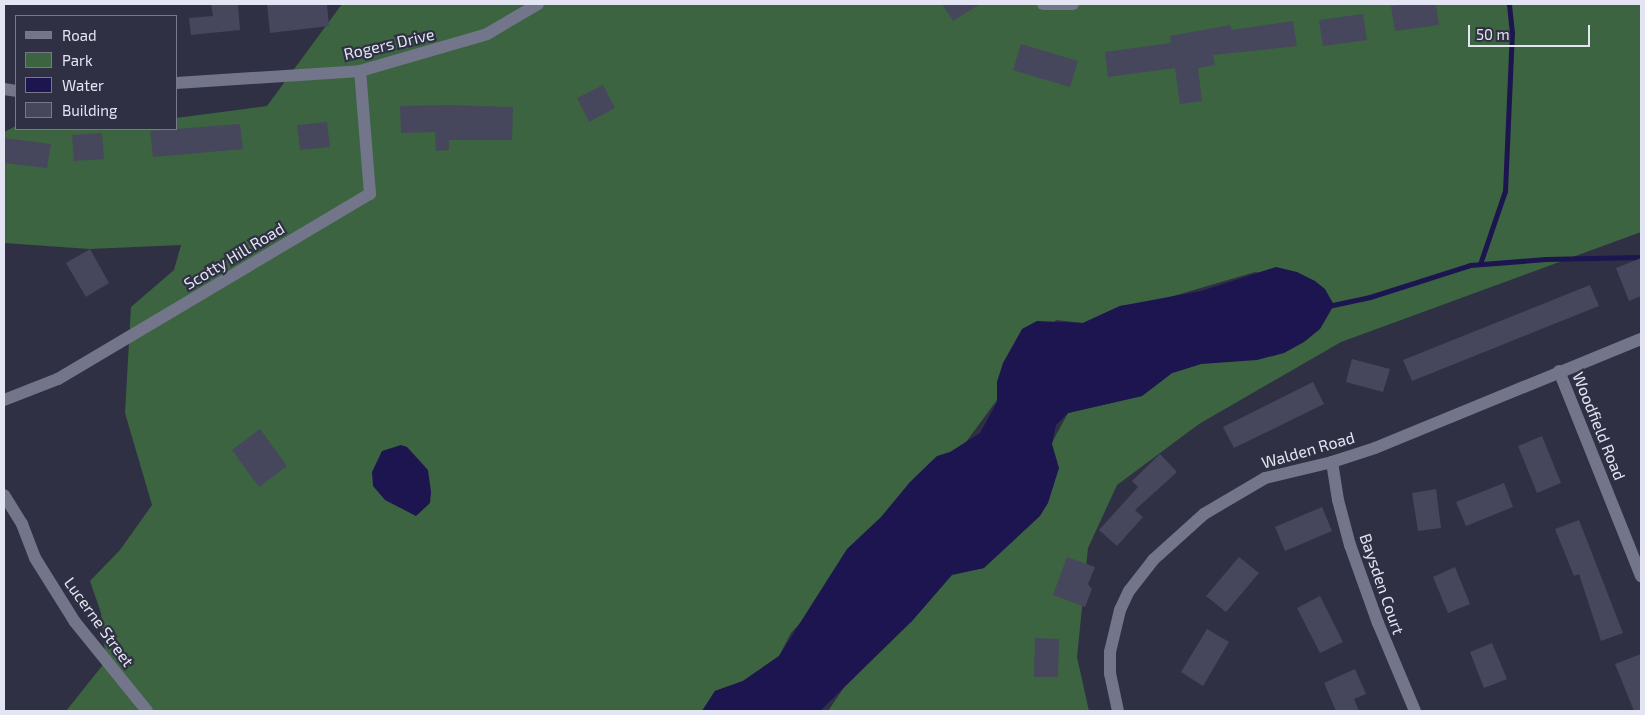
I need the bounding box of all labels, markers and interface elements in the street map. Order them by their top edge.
legend [15,15,178,130]
scale bar [1470,15,1592,47]
street label: Rogers Drive [342,24,436,64]
text: 50 m [1476,25,1510,43]
text: Road [62,26,97,44]
text: Park [62,51,93,69]
text: Water [62,76,104,94]
text: Building [62,101,117,119]
street label: Scotty Hill Road [180,218,288,294]
street label: Woodfield Road [1569,369,1629,483]
street label: Walden Road [1259,428,1357,472]
street label: Baysden Court [1356,531,1408,637]
street label: Lucerne Street [60,573,138,671]

